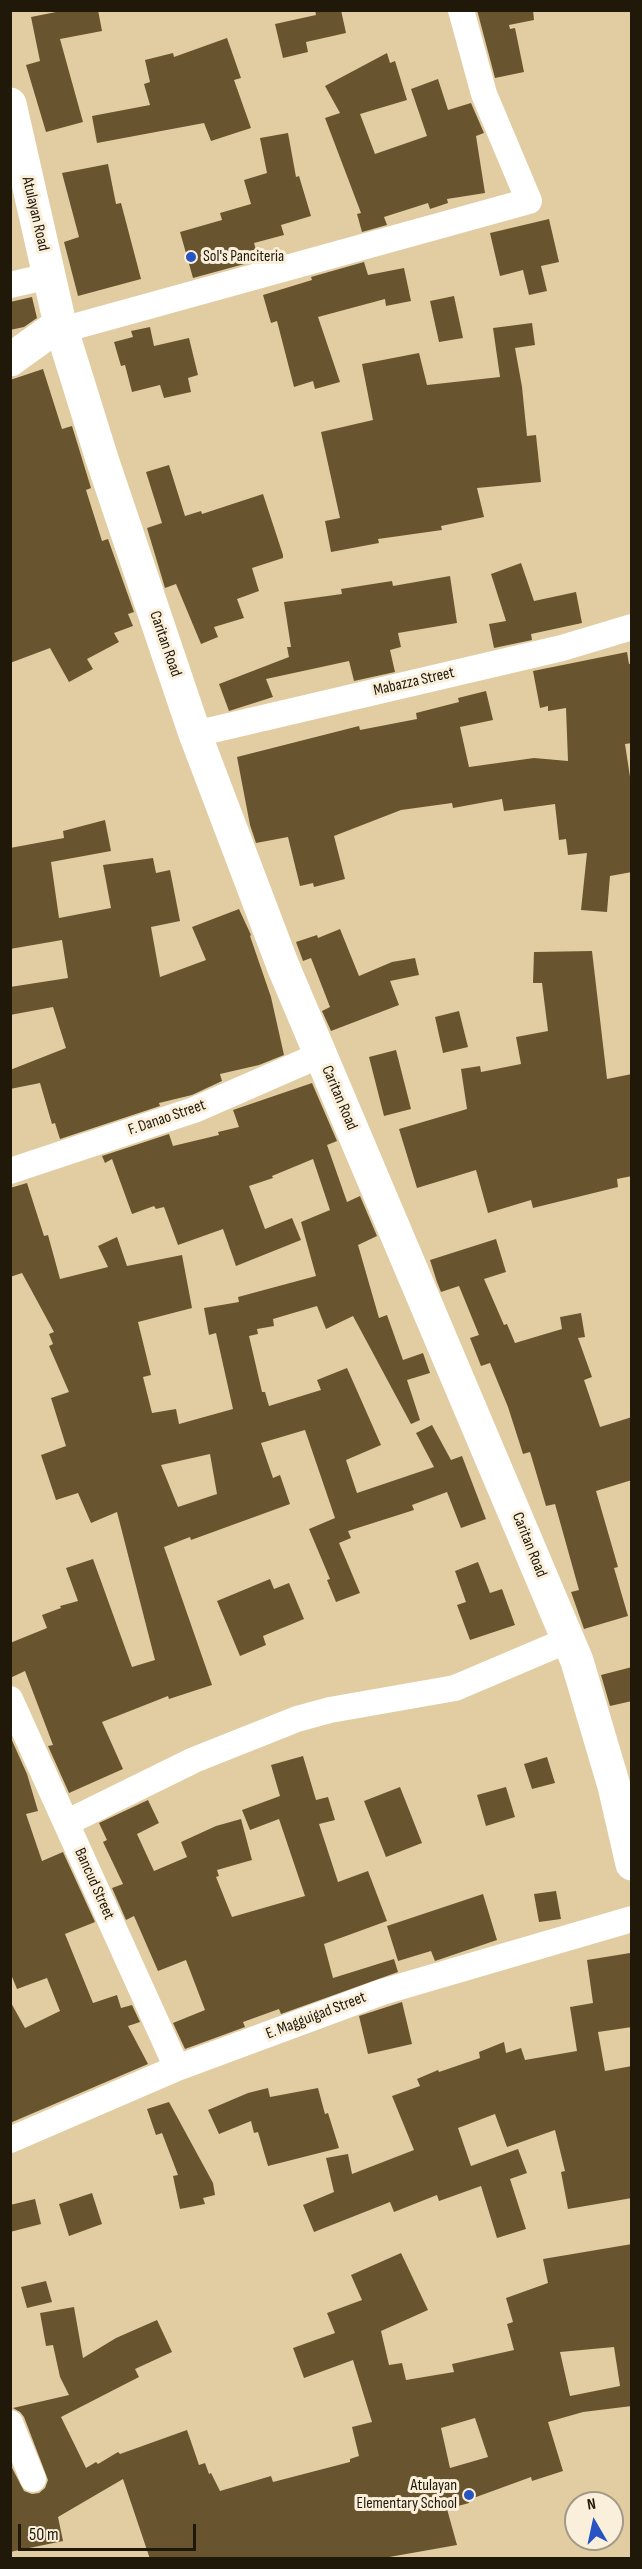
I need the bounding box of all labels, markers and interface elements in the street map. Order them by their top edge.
street label: Atulayan Road [17,175,53,253]
place label: Sol's Panciteria [203,247,284,267]
marker: Sol's Panciteria [184,250,198,264]
street label: Caritan Road [145,609,185,679]
street label: Mabazza Street [372,663,456,701]
street label: Caritan Road [317,1063,361,1133]
street label: F. Danao Street [126,1096,208,1140]
street label: Caritan Road [507,1510,551,1580]
street label: Bancud Street [70,1845,118,1923]
street label: E. Magguigad Street [263,1988,369,2044]
place label: Atulayan Elementary School [357,2476,457,2514]
marker: Atulayan Elementary School [462,2488,476,2502]
north arrow [564,2491,624,2551]
text: N [586,2495,597,2515]
scale bar [21,2512,200,2550]
text: 50 m [29,2524,59,2545]

